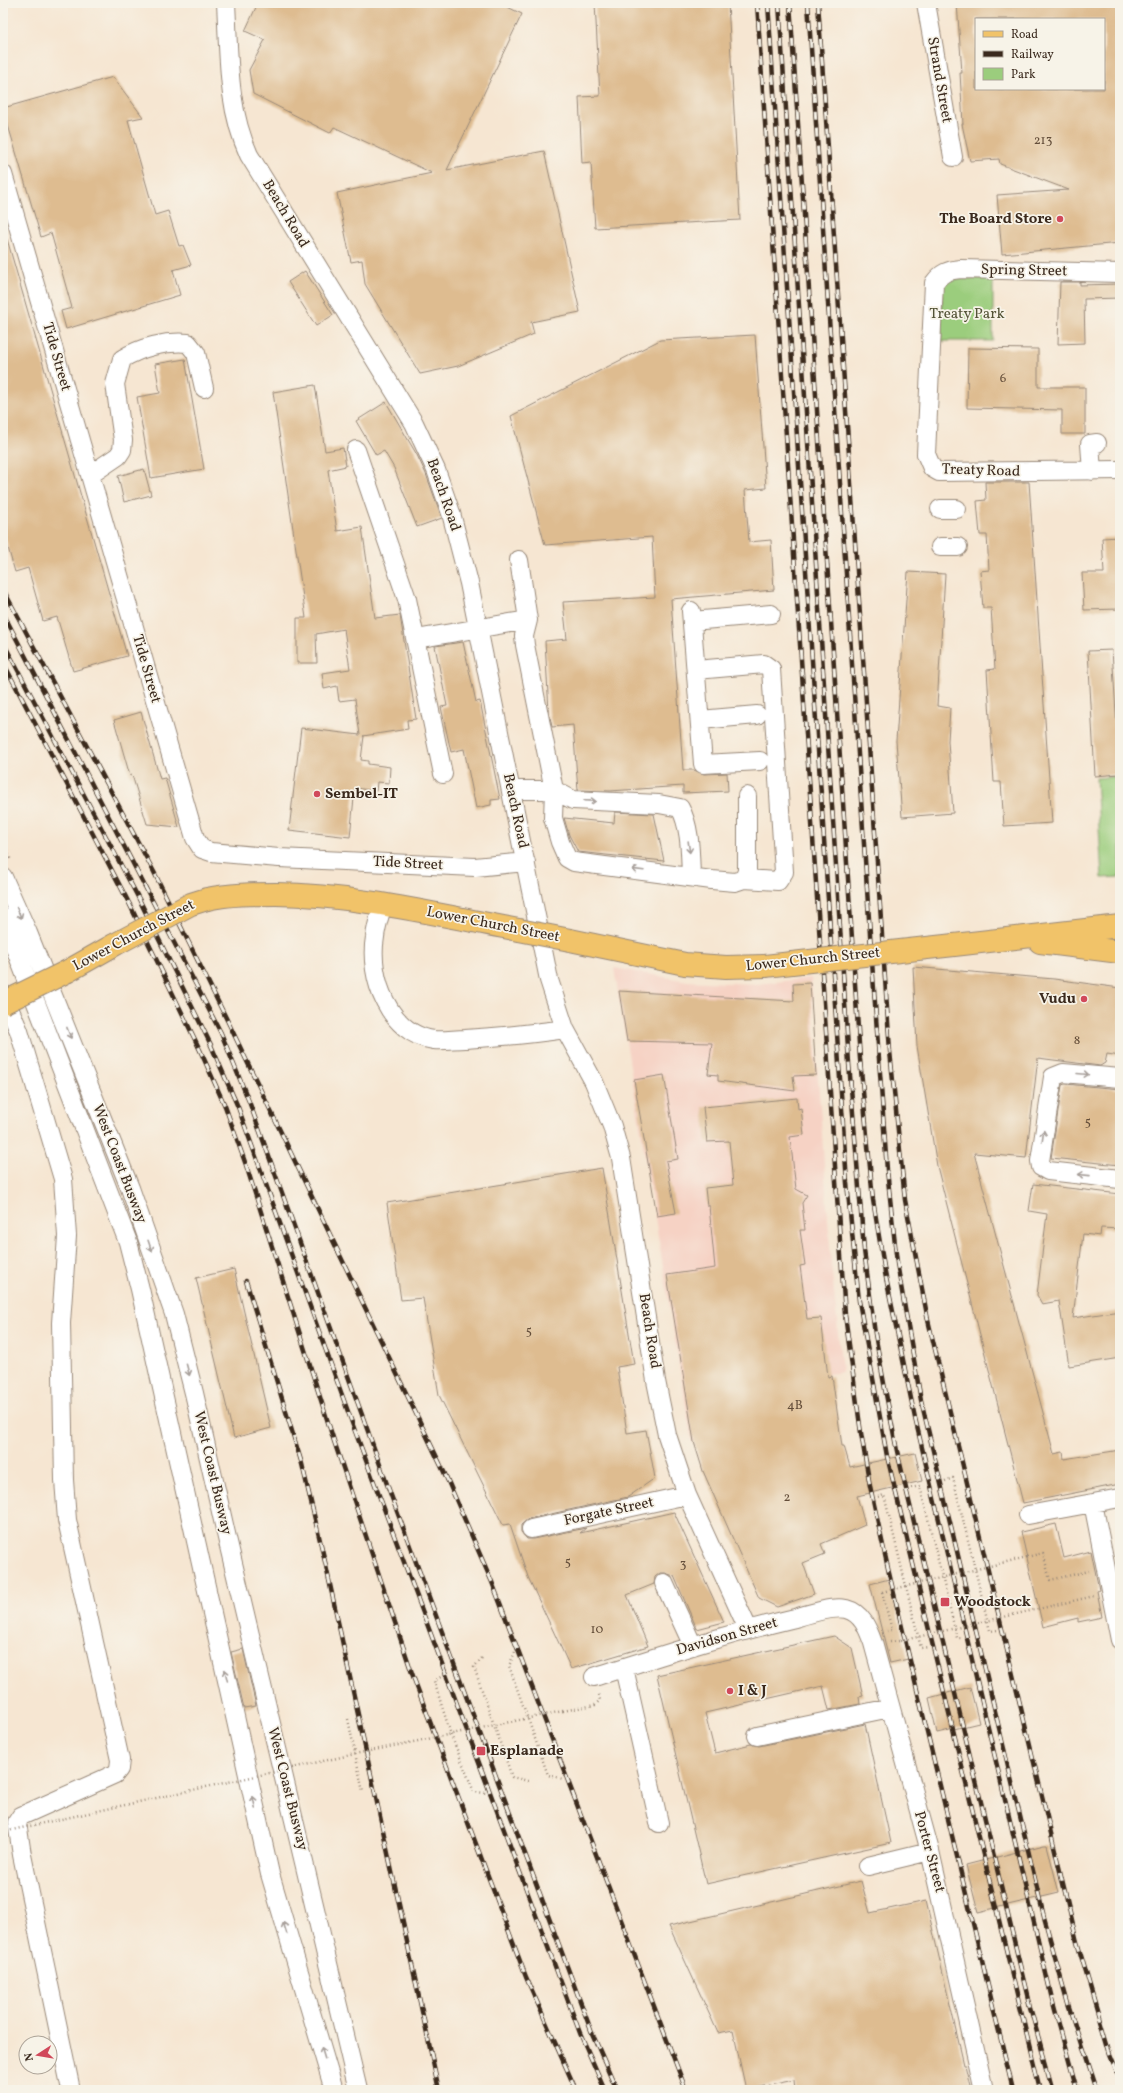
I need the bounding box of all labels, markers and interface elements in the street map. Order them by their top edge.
legend [975,18,1105,90]
text: Road [1011,27,1038,43]
street label: Strand Street [921,35,957,125]
text: Railway [1011,47,1054,63]
text: Park [1011,67,1036,83]
house number: 213 [1034,132,1053,150]
street label: Beach Road [256,176,314,252]
place label: The Board Store [939,209,1052,230]
marker: The Board Store [1055,214,1065,224]
street label: Spring Street [981,260,1067,282]
park label: Treaty Park [929,304,1005,325]
street label: Tide Street [36,320,76,394]
house number: 6 [1000,370,1007,388]
street label: Beach Road [421,456,465,534]
street label: Treaty Road [941,459,1021,483]
street label: Tide Street [126,632,166,706]
street label: Beach Road [497,772,533,850]
place label: Sembel-IT [325,784,398,805]
marker: Sembel-IT [312,789,322,799]
one-way arrow [584,797,597,804]
one-way arrow [685,840,693,853]
street label: Tide Street [372,852,444,876]
one-way arrow [632,866,645,874]
street label: Lower Church Street [69,895,199,977]
street label: Lower Church Street [425,902,561,948]
one-way arrow [16,906,23,918]
street label: Lower Church Street [745,942,881,978]
place label: Vudu [1039,989,1076,1010]
marker: Vudu [1079,994,1089,1004]
one-way arrow [65,1026,73,1038]
house number: 8 [1074,1032,1080,1050]
one-way arrow [1077,1071,1090,1078]
street label: West Coast Busway [87,1101,151,1227]
house number: 5 [1085,1114,1091,1132]
one-way arrow [1039,1130,1047,1143]
one-way arrow [1078,1171,1091,1179]
one-way arrow [147,1239,154,1252]
street label: Beach Road [633,1292,665,1370]
house number: 5 [526,1323,532,1341]
one-way arrow [185,1363,193,1376]
house number: 4B [787,1397,803,1415]
street label: West Coast Busway [188,1409,236,1537]
house number: 2 [784,1489,791,1507]
street label: Forgate Street [562,1492,656,1532]
house number: 5 [565,1554,571,1572]
house number: 3 [680,1556,687,1574]
place label: Woodstock [954,1592,1031,1613]
marker: Woodstock [939,1596,951,1608]
street label: Davidson Street [674,1612,780,1662]
house number: 10 [591,1621,604,1639]
one-way arrow [222,1669,229,1682]
place label: I & J [738,1681,767,1702]
marker: I & J [725,1686,735,1696]
street label: West Coast Busway [262,1725,312,1853]
place label: Esplanade [490,1741,564,1762]
marker: Esplanade [475,1745,487,1757]
one-way arrow [250,1796,257,1809]
street label: Porter Street [908,1809,950,1895]
one-way arrow [281,1922,288,1935]
north arrow [18,2035,58,2075]
one-way arrow [319,2046,326,2059]
text: N [22,2051,38,2062]

